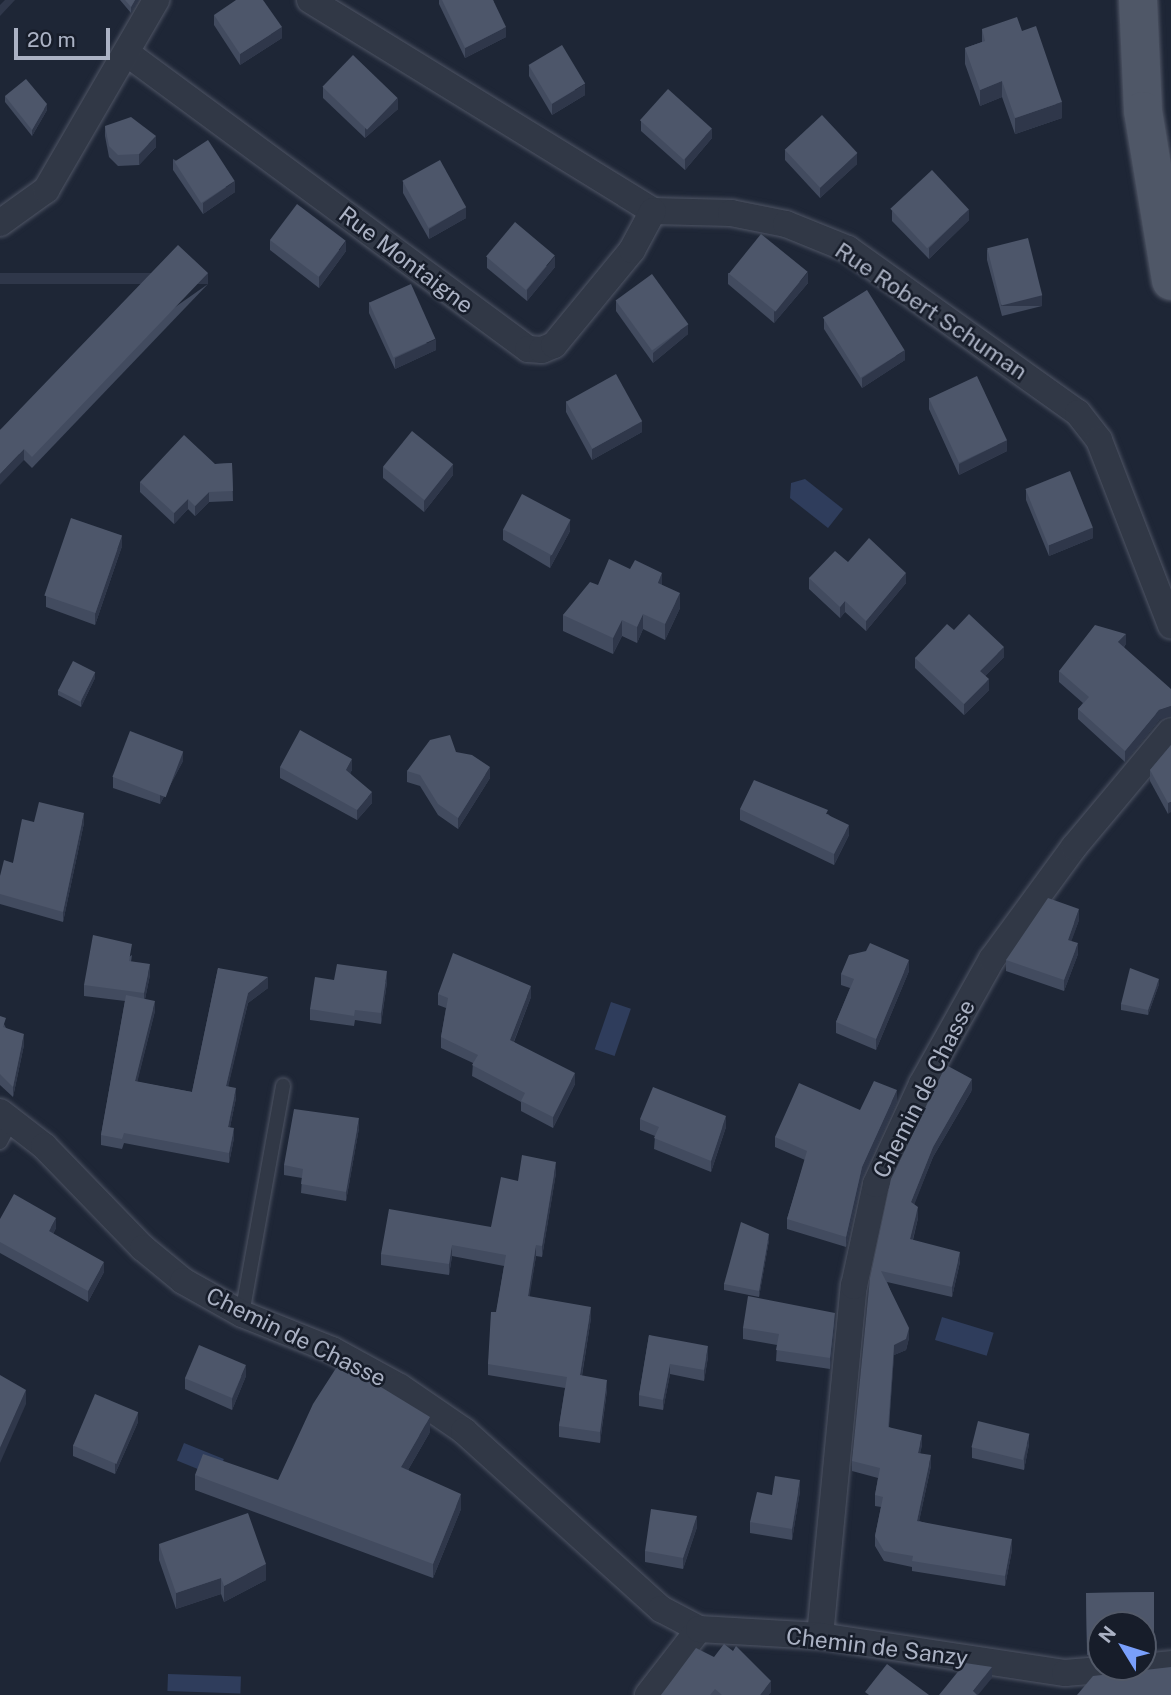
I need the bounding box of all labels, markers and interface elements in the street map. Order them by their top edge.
scale bar [18,14,114,58]
text: 20 m [27,27,76,52]
street label: Rue Montaigne [333,200,479,320]
street label: Rue Robert Schuman [830,236,1032,386]
street label: Chemin de Chasse [867,995,981,1183]
street label: Chemin de Chasse [201,1281,391,1393]
north arrow [1087,1611,1157,1681]
street label: Chemin de Sanzy [784,1622,970,1672]
text: N [1094,1622,1120,1647]

